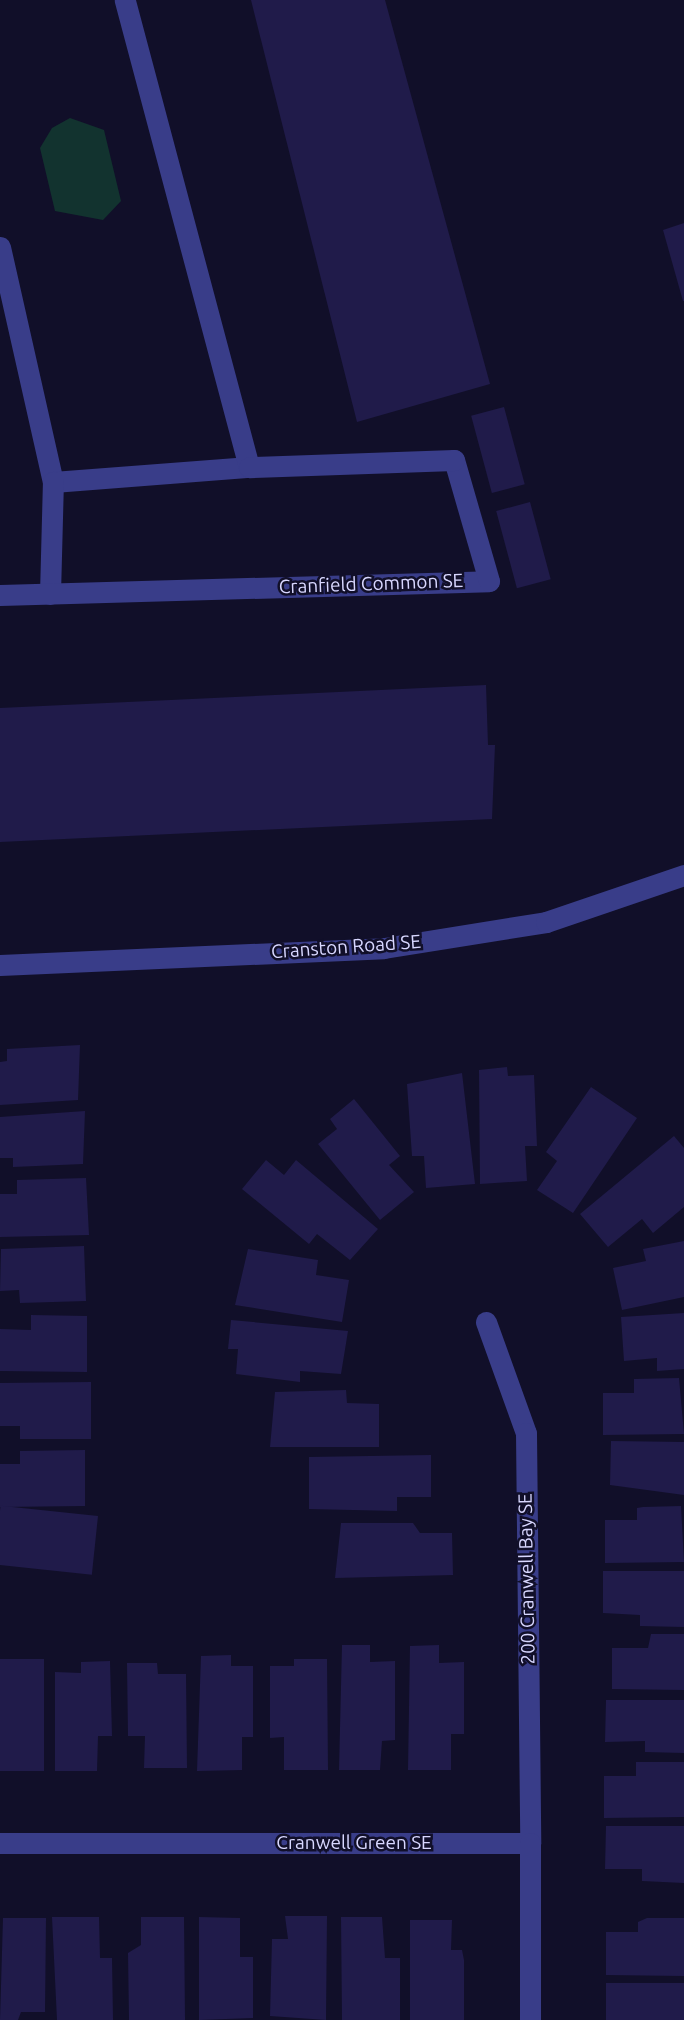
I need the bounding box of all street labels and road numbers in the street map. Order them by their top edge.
street label: Cranfield Common SE [278,569,464,599]
street label: Cranston Road SE [270,930,422,964]
street label: 200 Cranwell Bay SE [514,1493,540,1665]
street label: Cranwell Green SE [276,1832,432,1854]

